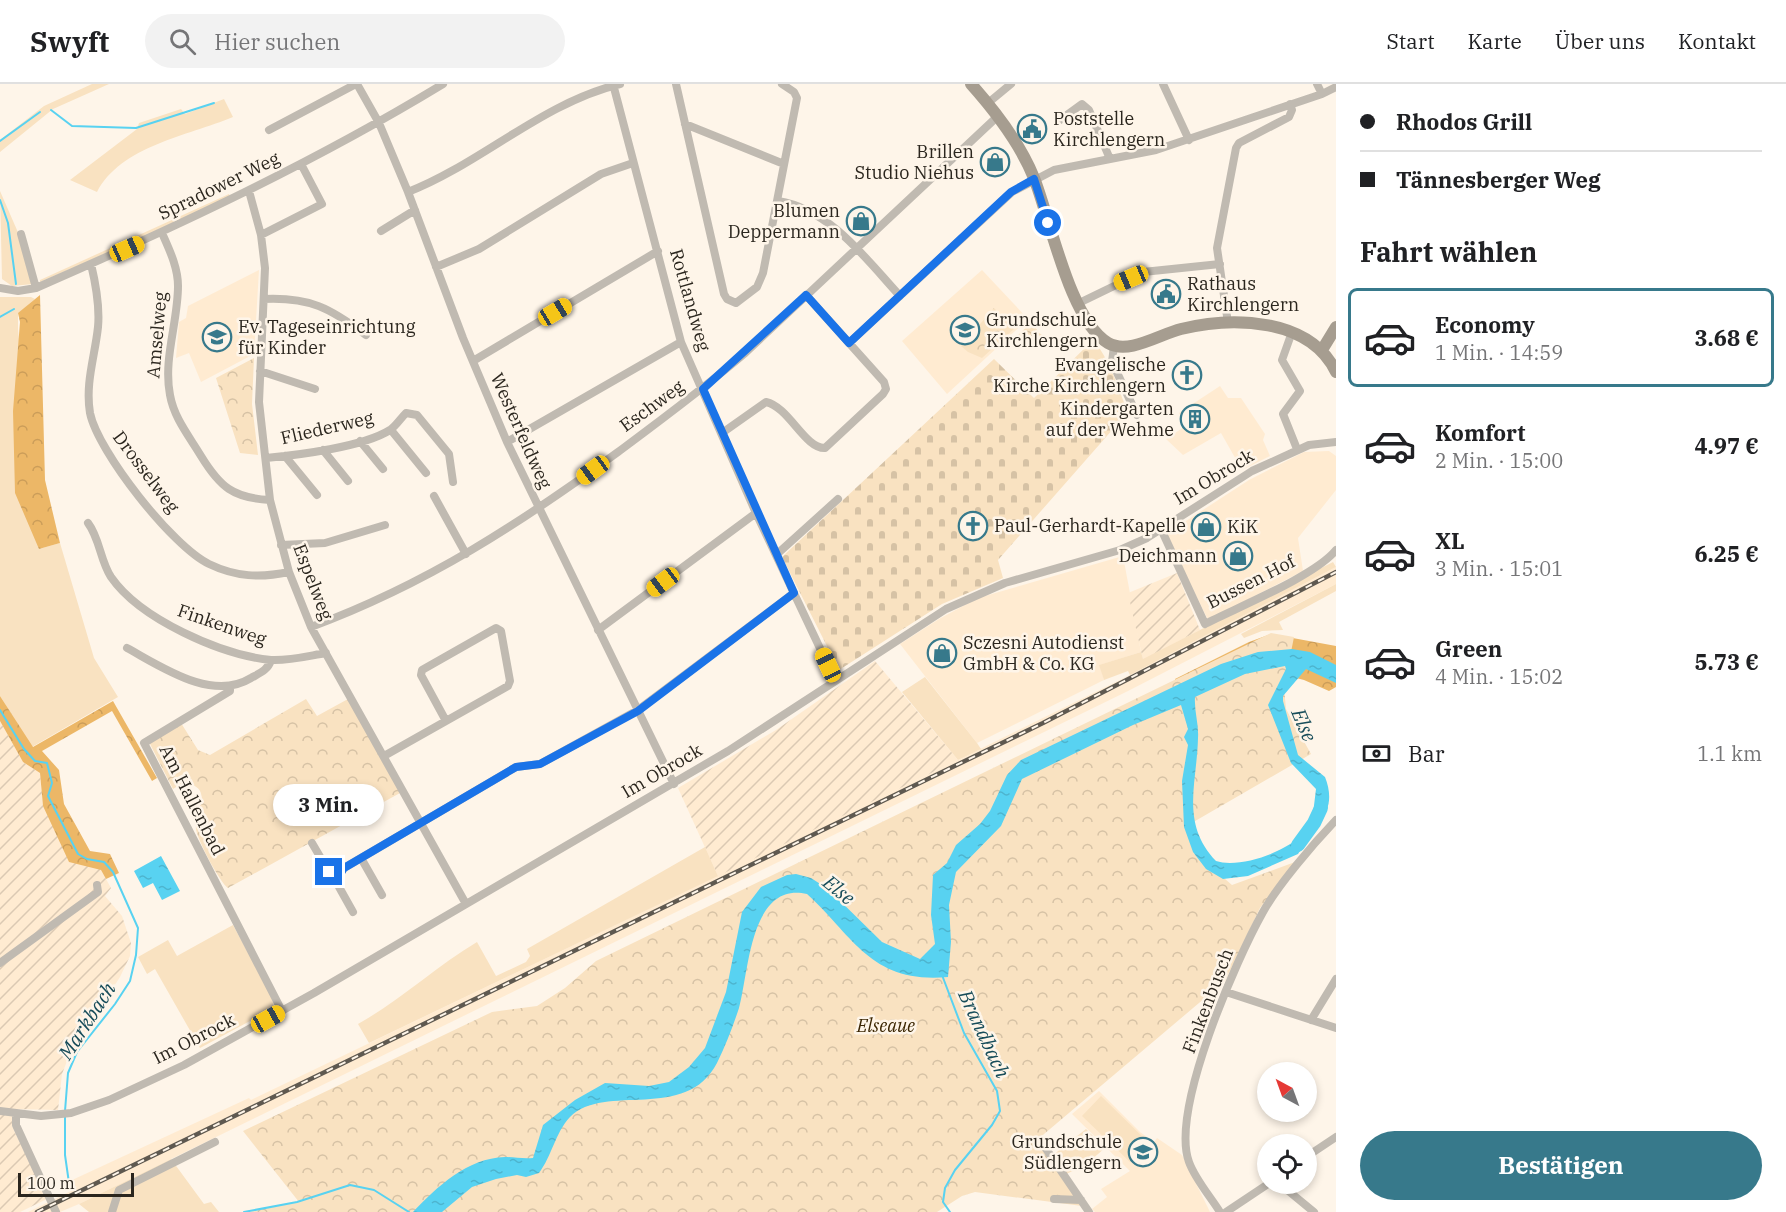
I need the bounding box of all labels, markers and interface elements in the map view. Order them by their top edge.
search box [145,14,565,68]
text: Swyft [30,23,109,60]
icon: search [166,25,199,58]
text: Hier suchen [214,27,340,56]
text: Start [1386,27,1435,55]
text: Karte [1468,27,1522,55]
text: Über uns [1555,27,1645,55]
text: Kontakt [1678,27,1756,55]
place label: Poststelle Kirchlengern [1053,107,1165,151]
text: Rhodos Grill [1396,107,1532,136]
public building icon: Poststelle Kirchlengern [1016,113,1048,145]
place label: Brillen Studio Niehus [854,140,974,184]
street label: Spradower Weg [154,146,283,225]
shop icon: Brillen Studio Niehus [979,146,1011,178]
text: Tännesberger Weg [1396,165,1601,194]
place label: Blumen Deppermann [728,199,840,243]
shop icon: Blumen Deppermann [845,205,877,237]
route start [1034,209,1061,236]
car [107,233,147,265]
text: Fahrt wählen [1360,234,1537,269]
street label: Rottlandweg [665,246,716,354]
car [1111,263,1151,293]
place label: Rathaus Kirchlengern [1187,272,1299,316]
public building icon: Rathaus Kirchlengern [1150,278,1182,310]
street label: Amselweg [141,291,172,379]
car [535,295,575,329]
place label: Grundschule Kirchlengern [986,308,1098,352]
text: Economy [1435,310,1535,339]
icon: car [1363,311,1417,365]
school or university icon: Grundschule Kirchlengern [949,314,981,346]
place label: Ev. Tageseinrichtung für Kinder [238,315,416,359]
school or university icon: Ev. Tageseinrichtung für Kinder [201,321,233,353]
text: 3.68 € [1694,323,1759,352]
text: 1 Min. · 14:59 [1435,339,1563,366]
place label: Evangelische Kirche Kirchlengern [993,353,1166,397]
church icon: Evangelische Kirche Kirchlengern [1171,359,1203,391]
street label: Westerfeldweg [486,369,557,493]
street label: Eschweg [615,374,689,437]
place label: Kindergarten auf der Wehme [1046,397,1174,441]
building icon: Kindergarten auf der Wehme [1179,403,1211,435]
street label: Fliederweg [278,406,376,449]
text: Komfort [1435,418,1525,447]
icon: car [1363,419,1417,473]
street label: Drosselweg [108,426,185,517]
text: 4.97 € [1694,431,1759,460]
street label: Im Obrock [1170,443,1258,509]
text: 2 Min. · 15:00 [1435,447,1563,474]
car [573,452,613,488]
church icon: Paul-Gerhardt-Kapelle [957,510,989,542]
shop icon: KiK [1190,511,1222,543]
place label: Paul-Gerhardt-Kapelle [994,514,1186,537]
place label: KiK [1227,515,1258,538]
text: XL [1435,526,1465,555]
icon: car [1363,527,1417,581]
text: 6.25 € [1694,539,1759,568]
street label: Espelweg [288,540,339,623]
shop icon: Deichmann [1222,540,1254,572]
place label: Deichmann [1118,544,1217,567]
street label: Bussen Hof [1203,549,1300,614]
text: 3 Min. · 15:01 [1435,555,1563,582]
car [643,564,683,600]
street label: Finkenweg [175,599,270,651]
place label: Sczesni Autodienst GmbH & Co. KG [963,631,1124,675]
text: Green [1435,634,1502,663]
icon: car [1363,635,1417,689]
shop icon: Sczesni Autodienst GmbH & Co. KG [926,637,958,669]
car [812,645,844,685]
text: 5.73 € [1694,647,1759,676]
text: 4 Min. · 15:02 [1435,663,1563,690]
water label: Else [1285,703,1324,746]
icon: cash [1360,737,1393,770]
street label: Im Obrock [617,738,707,803]
text: Bar [1408,739,1445,768]
street label: Am Hallenbad [155,740,230,859]
text: 1.1 km [1697,740,1762,767]
callout: 3 Min. [274,785,385,827]
text: 3 Min. [298,791,359,818]
route end [315,858,342,885]
water label: Else [817,868,861,911]
street label: Finkenbusch [1177,945,1238,1057]
water label: Markbach [51,977,122,1065]
water label: Brandbach [952,984,1017,1082]
car [248,1002,288,1036]
street label: Im Obrock [149,1008,239,1069]
park label: Elseaue [856,1014,915,1037]
north arrow [1257,1062,1317,1122]
map controls [1257,1062,1317,1194]
place label: Grundschule Südlengern [1012,1130,1122,1174]
button: Bestätigen [1360,1131,1762,1200]
button: locate [1257,1134,1317,1194]
school or university icon: Grundschule Südlengern [1127,1136,1159,1168]
scale bar [18,1170,134,1198]
text: 100 m [27,1173,75,1193]

